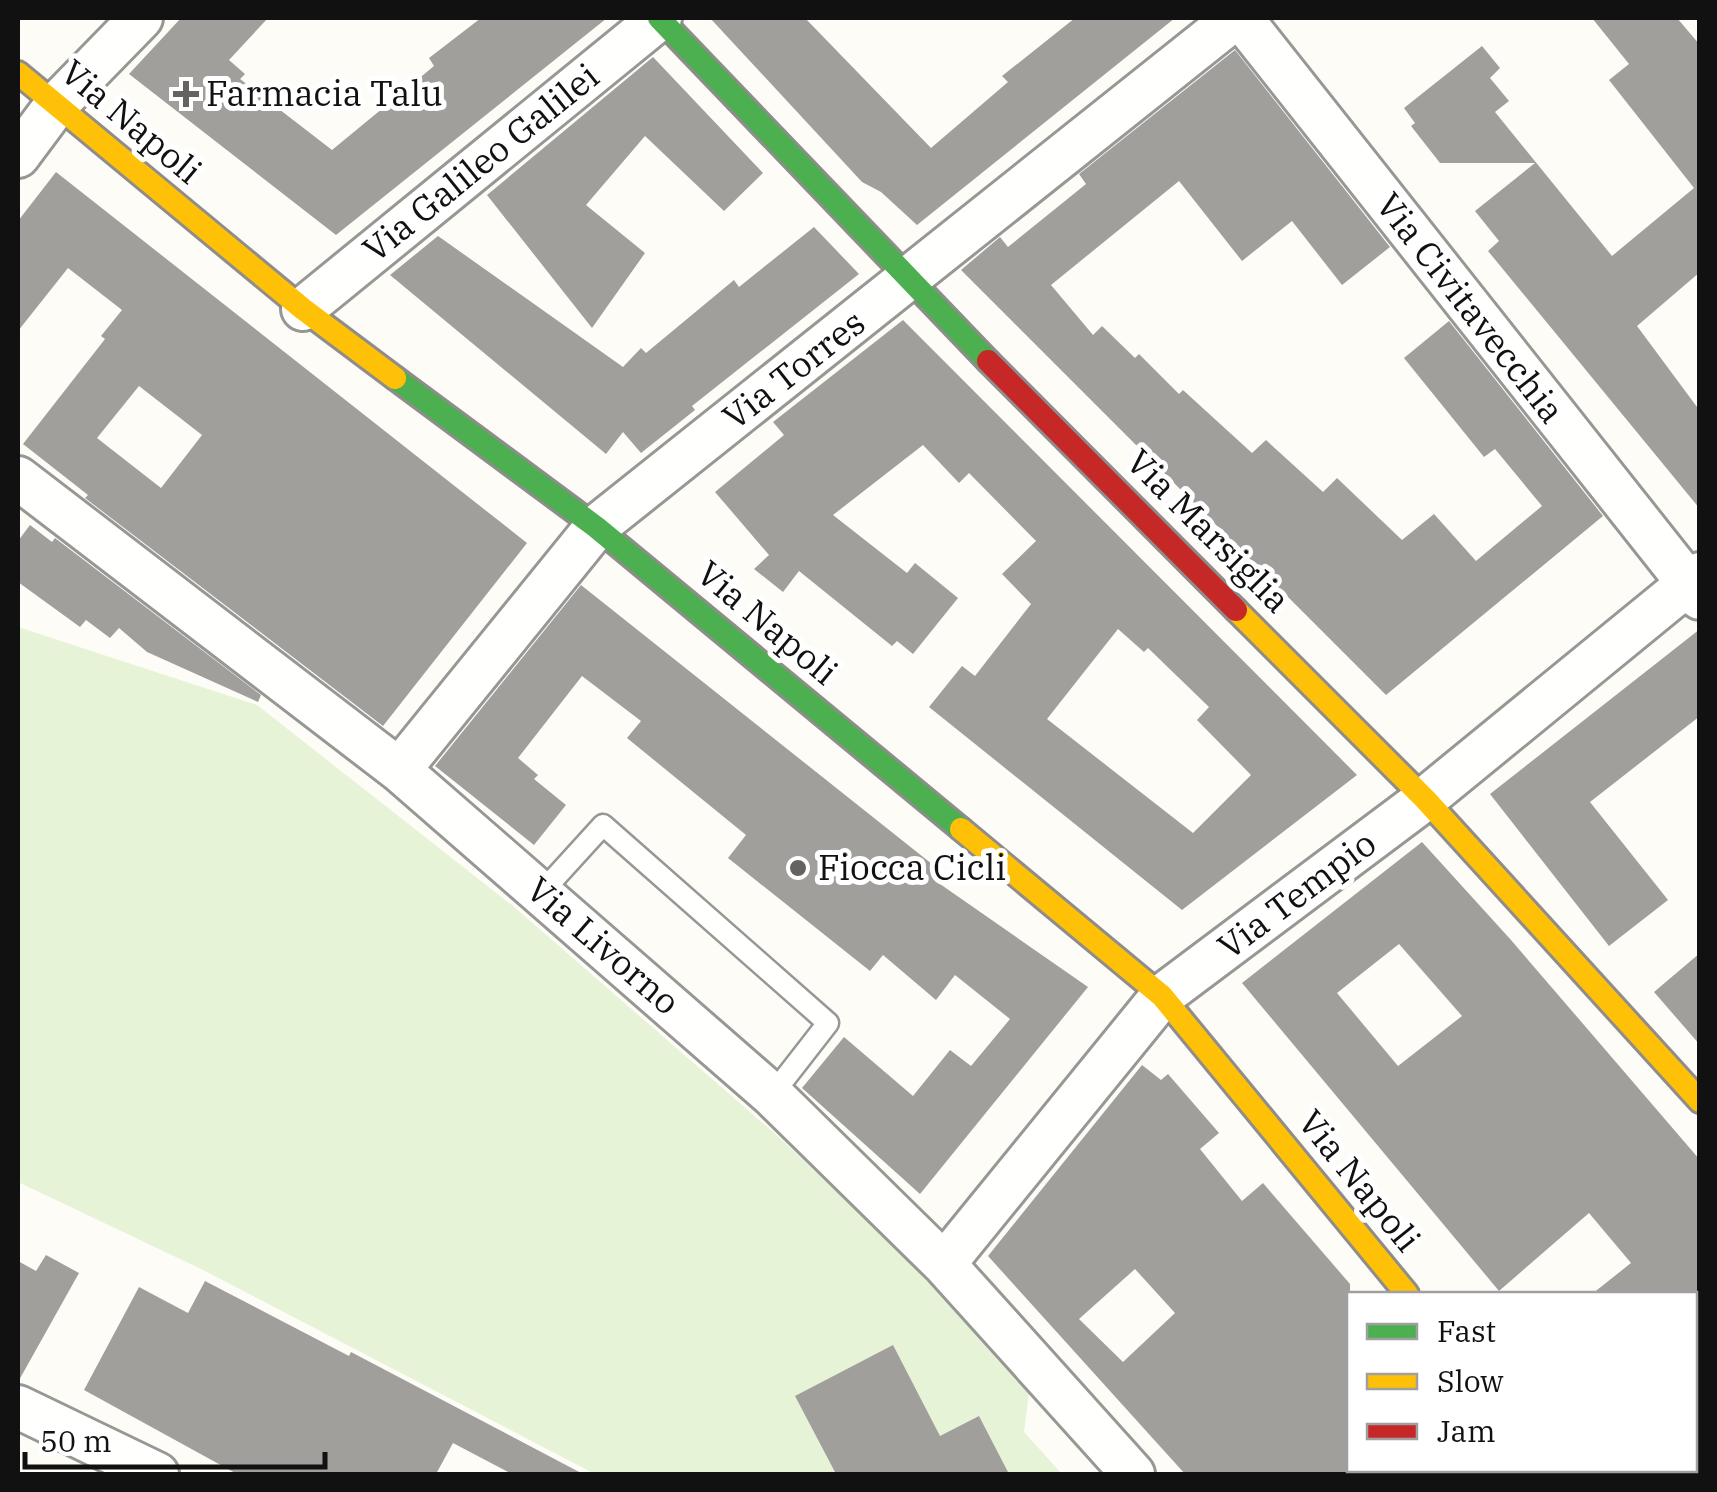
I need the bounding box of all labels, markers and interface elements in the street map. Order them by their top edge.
street label: Via Napoli [52,49,212,193]
street label: Via Galileo Galilei [353,53,608,272]
place label: Farmacia Talu [206,70,443,116]
marker: Farmacia Talu [175,83,197,105]
street label: Via Civitavecchia [1366,183,1575,432]
street label: Via Torres [713,299,874,439]
street label: Via Marsiglia [1117,438,1301,622]
street label: Via Napoli [688,550,848,694]
street label: Via Tempio [1208,820,1385,969]
place label: Fiocca Cicli [818,844,1006,890]
marker: Fiocca Cicli [787,857,809,879]
street label: Via Livorno [518,866,690,1024]
street label: Via Napoli [1288,1100,1431,1261]
legend [1347,1292,1697,1472]
text: Fast [1437,1311,1496,1350]
text: Slow [1437,1361,1504,1400]
scale bar [25,1407,325,1469]
text: Jam [1437,1411,1496,1450]
text: 50 m [40,1421,112,1460]

